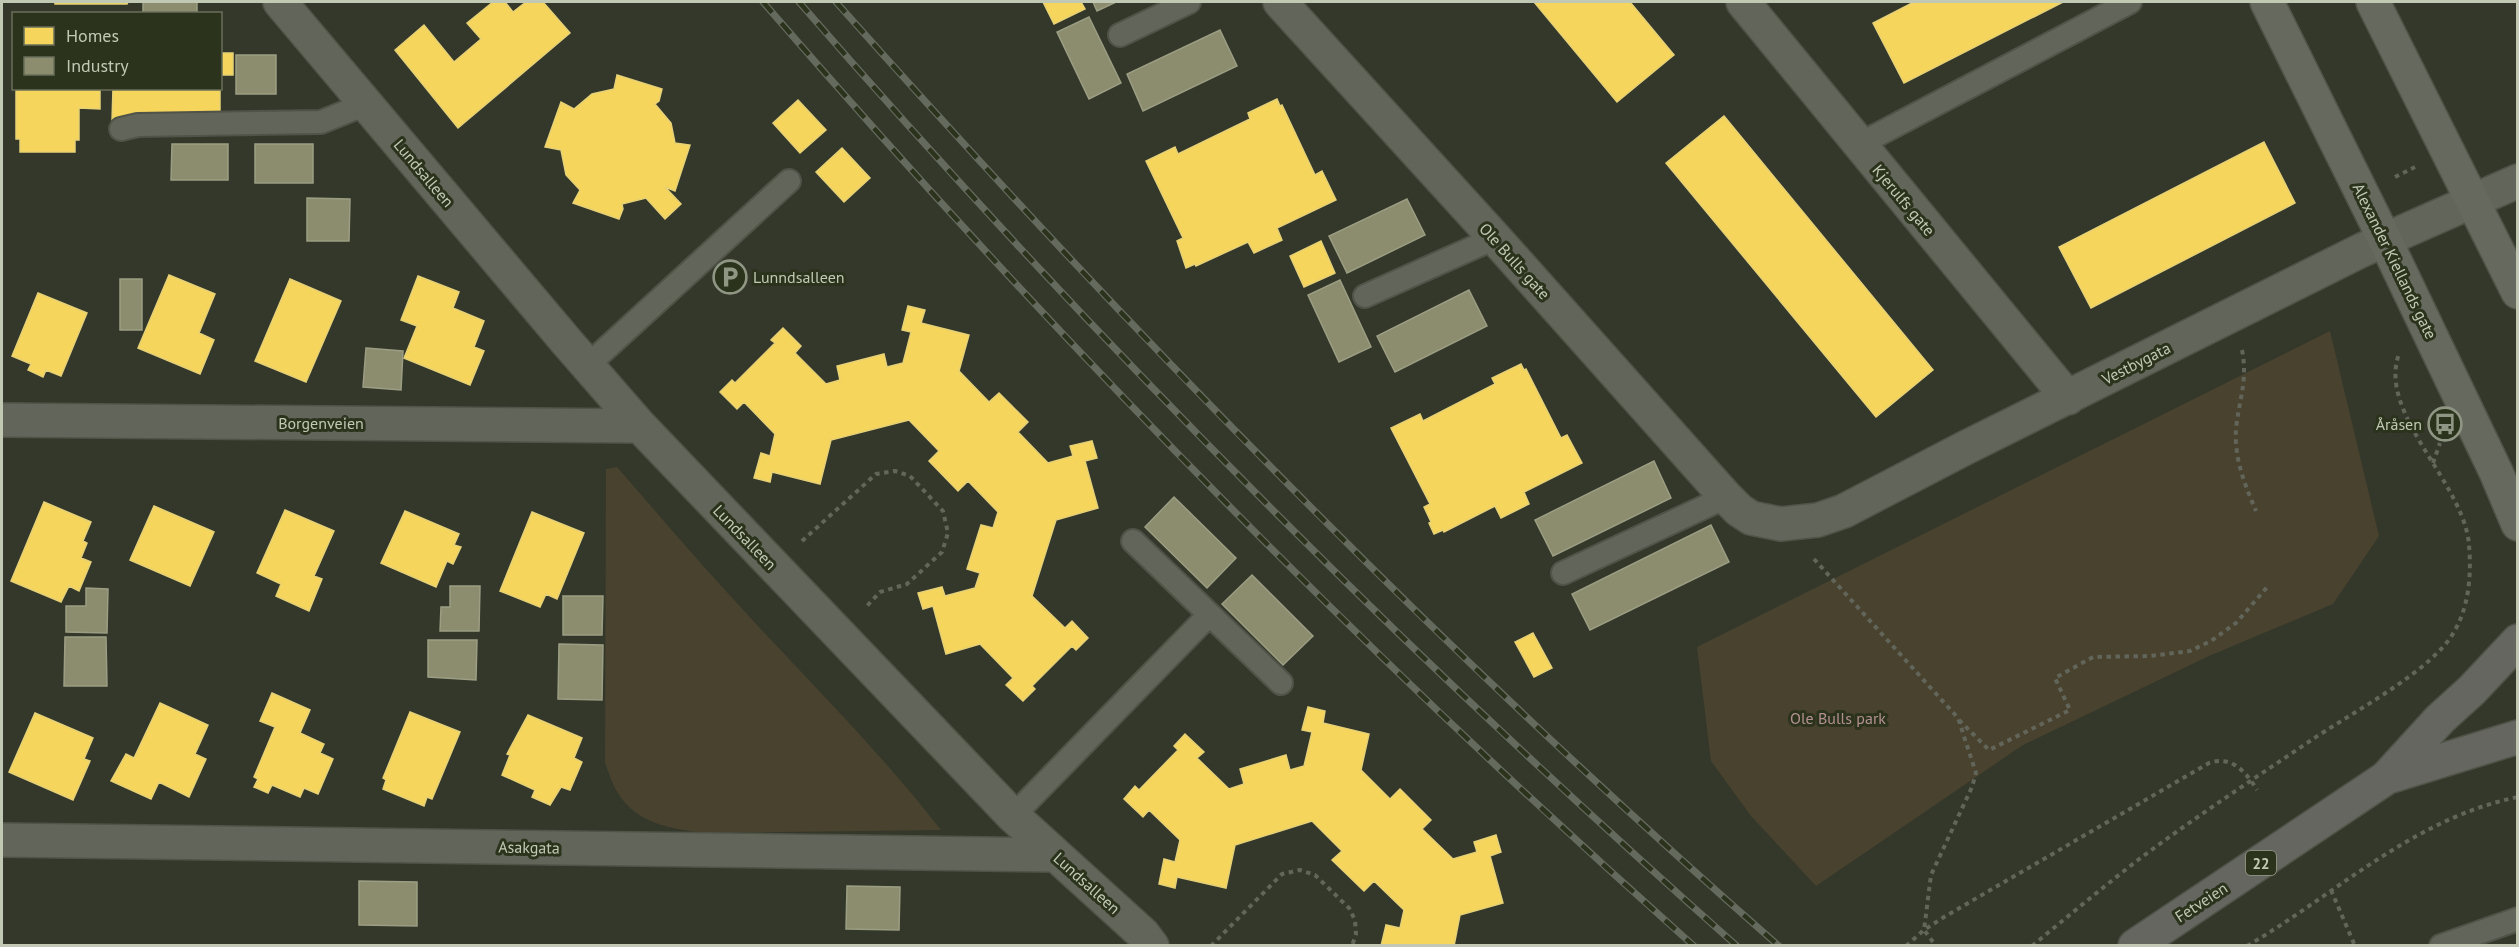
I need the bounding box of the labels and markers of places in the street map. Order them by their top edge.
parking icon: Lunndsalleen [712,259,748,295]
place label: Lunndsalleen [753,267,845,287]
bus stop icon: Åråsen [2427,406,2463,442]
place label: Åråsen [2376,414,2422,434]

